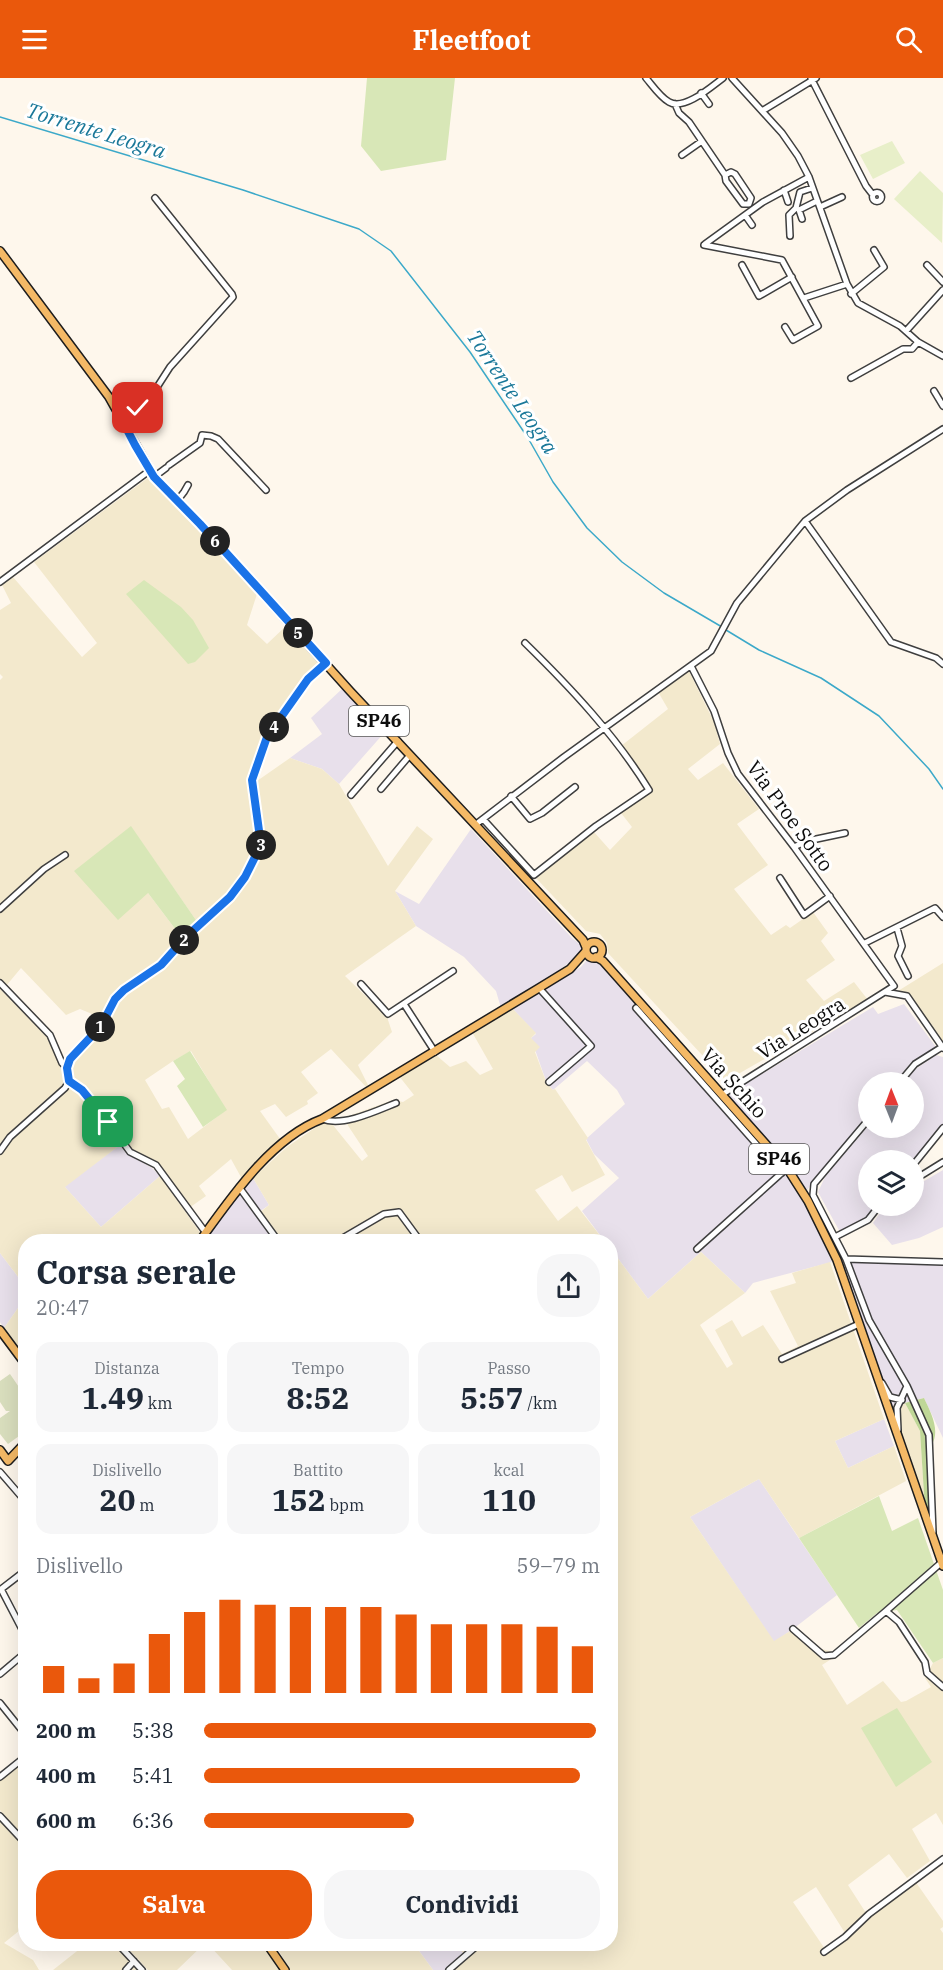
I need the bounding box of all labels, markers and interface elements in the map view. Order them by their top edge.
text: Fleetfoot [412,22,531,57]
icon: menu [18,23,51,56]
icon: search [892,23,925,56]
water label: Torrente Leogra [23,96,170,165]
water label: Torrente Leogra [461,324,565,460]
pin [112,382,163,433]
icon: check [121,391,154,424]
pin: 6 [200,526,230,556]
text: 6 [210,531,220,551]
pin: 5 [283,618,313,648]
text: 5 [293,623,303,643]
road number: SP46 [349,706,409,736]
pin: 4 [259,712,289,742]
text: 4 [269,717,279,737]
street label: Via Proe Sotto [741,755,840,877]
pin: 3 [246,830,276,860]
text: 3 [256,835,266,855]
pin: 2 [169,925,199,955]
text: 2 [179,930,189,950]
street label: Via Leogra [751,990,850,1065]
pin: 1 [85,1012,115,1042]
text: 1 [95,1017,105,1037]
street label: Via Schio [695,1041,773,1124]
north arrow [858,1072,924,1138]
map controls [858,1072,924,1216]
pin [82,1096,133,1147]
icon: arrive [91,1105,124,1138]
road number: SP46 [749,1144,809,1174]
button: layers [858,1150,924,1216]
text: Corsa serale [36,1250,236,1293]
button: share [537,1254,600,1317]
text: 20:47 [36,1294,90,1321]
text: Distanza [94,1358,160,1378]
text: Tempo [292,1358,344,1378]
text: Passo [487,1358,531,1378]
text: 1.49 [82,1378,144,1417]
text: 8:52 [286,1378,350,1417]
text: 5:57 [460,1378,523,1417]
text: km [144,1393,172,1413]
text: /km [523,1393,558,1413]
text: Dislivello [92,1460,162,1480]
text: Battito [293,1460,343,1480]
text: kcal [494,1460,524,1480]
text: 20 [100,1480,136,1519]
text: 152 [272,1480,326,1519]
text: 110 [482,1480,536,1519]
text: m [136,1495,154,1515]
text: bpm [326,1495,364,1515]
text: Dislivello [36,1552,123,1579]
text: 59–79 m [517,1552,600,1579]
text: 200 m [36,1717,96,1744]
text: 5:38 [132,1717,174,1744]
text: 400 m [36,1762,96,1789]
text: 5:41 [132,1762,174,1789]
text: 600 m [36,1807,96,1834]
text: 6:36 [132,1807,174,1834]
button: Salva [36,1870,312,1939]
button: Condividi [324,1870,600,1939]

